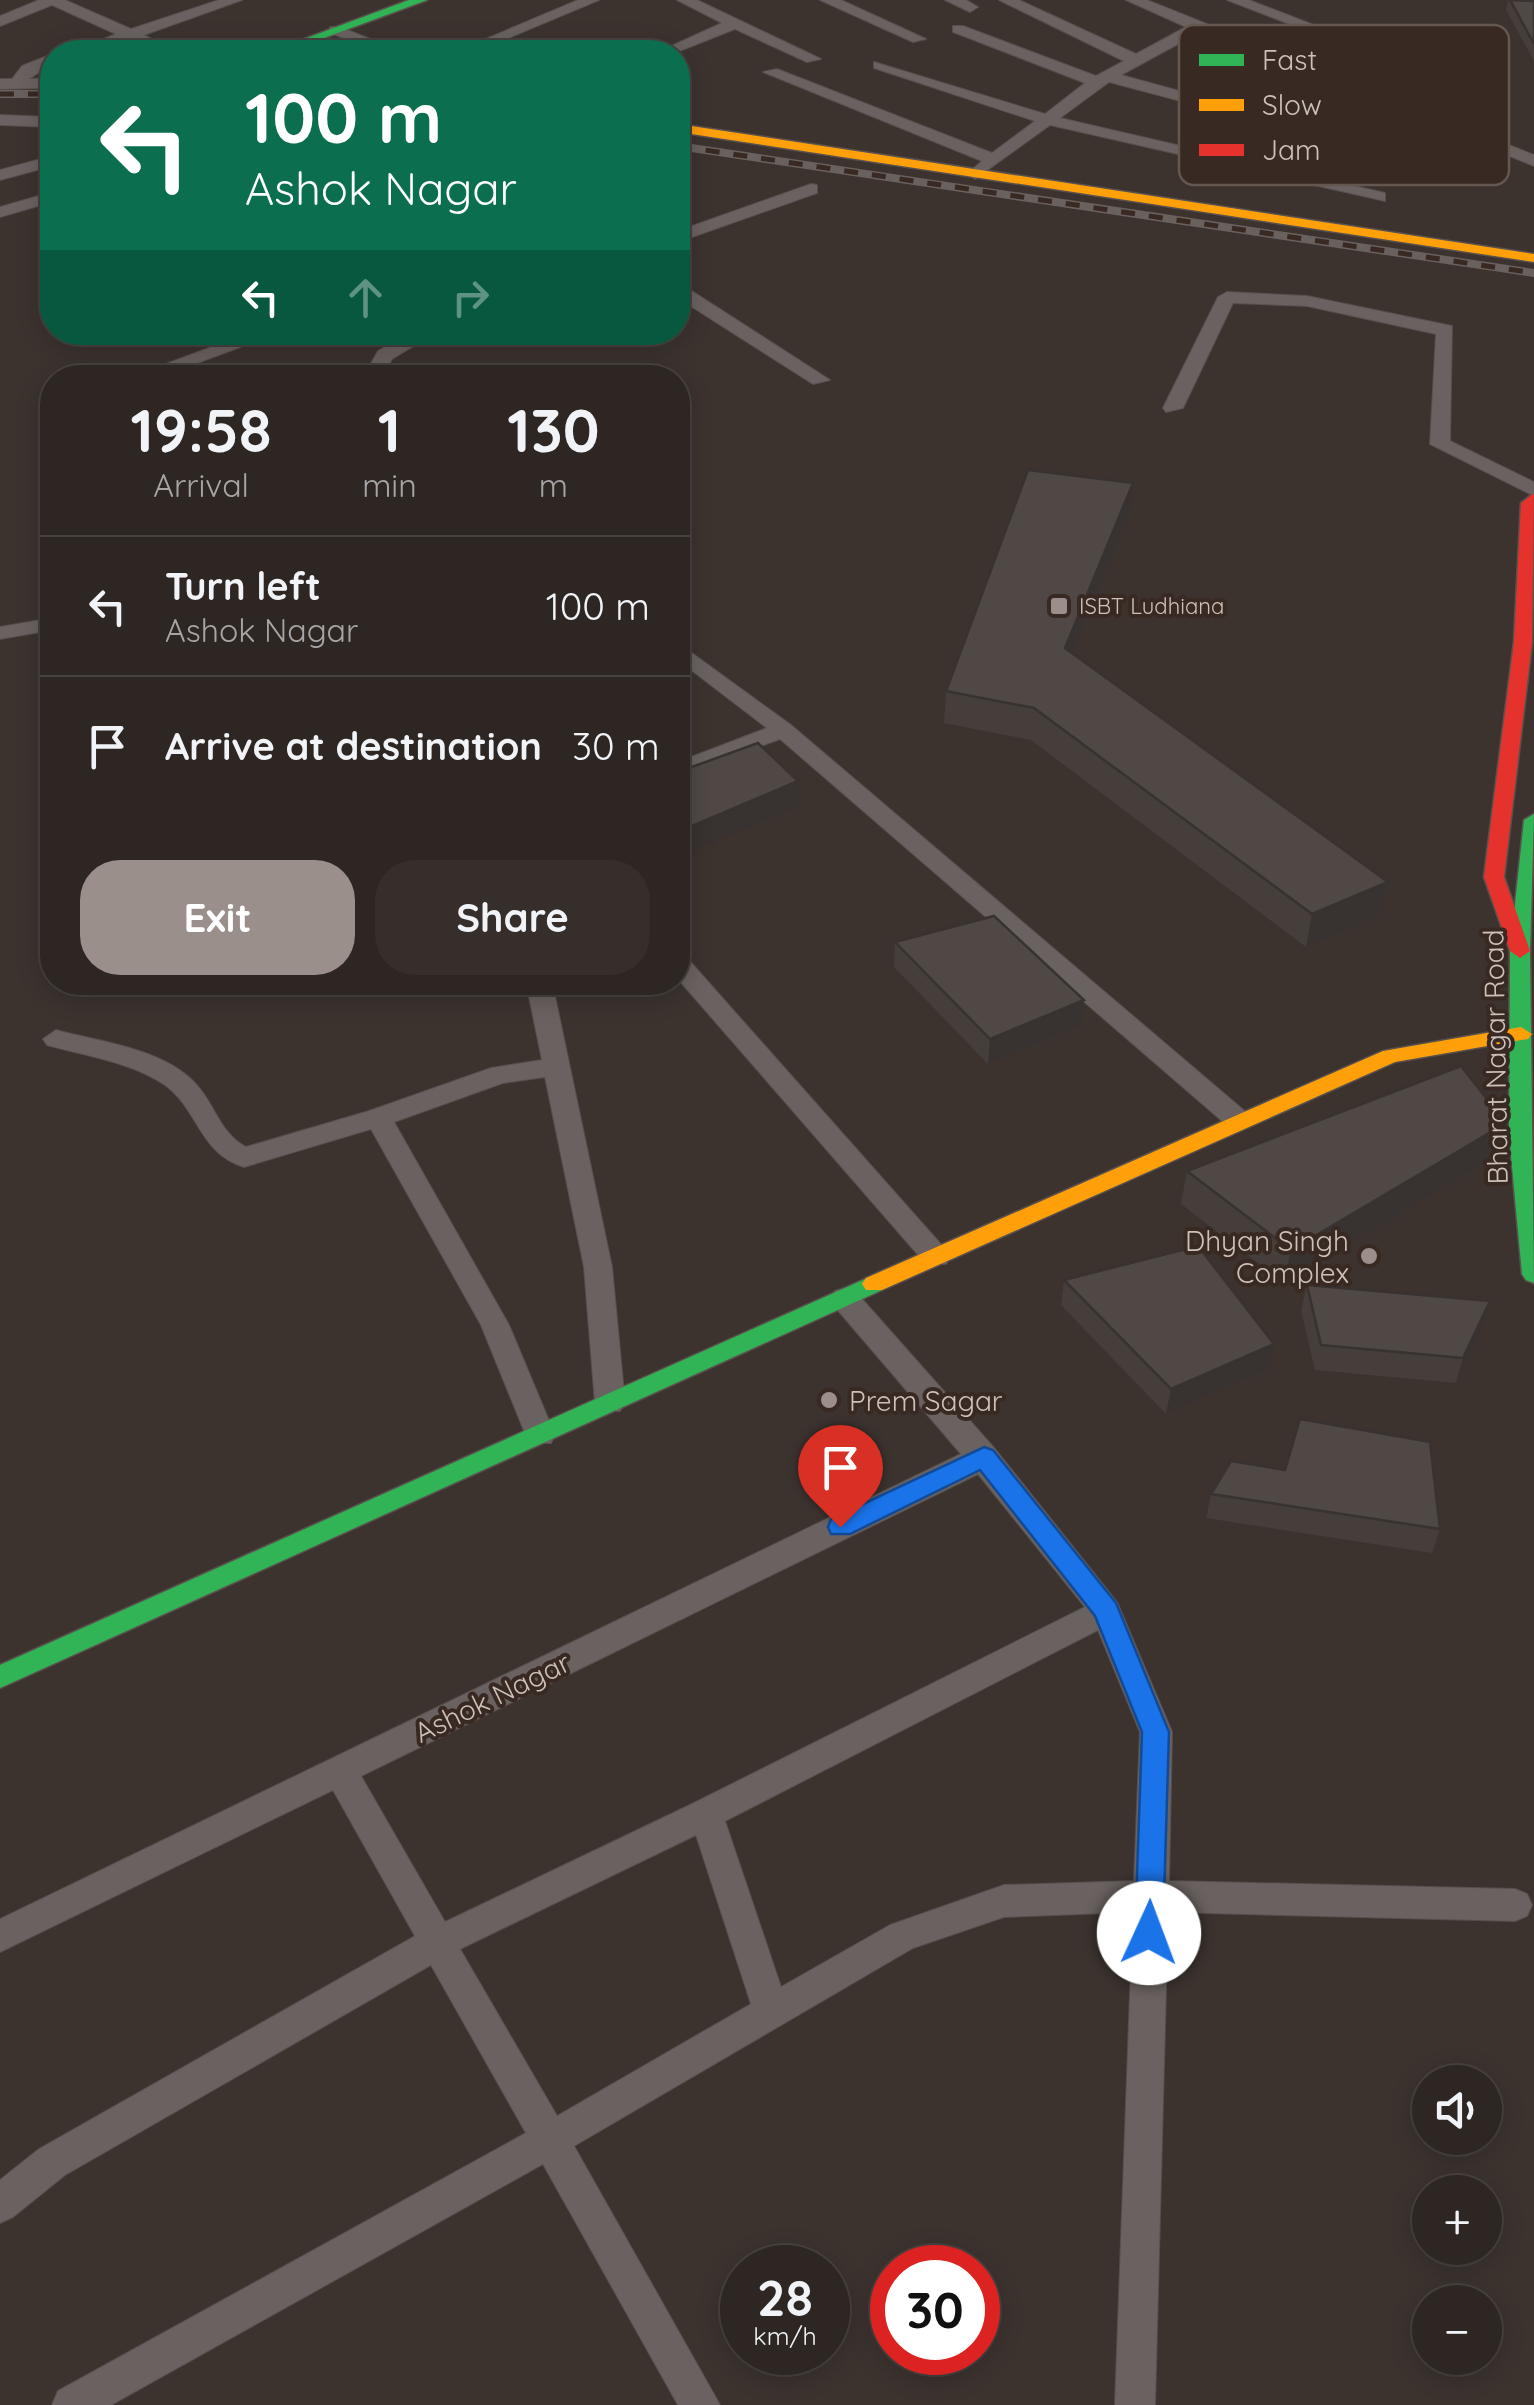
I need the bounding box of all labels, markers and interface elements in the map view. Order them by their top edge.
legend [1179,25,1509,185]
text: Fast [1262,42,1317,77]
text: 100 m [245,73,442,161]
icon: left [80,80,210,210]
text: Slow [1262,87,1322,122]
text: Jam [1262,132,1321,167]
text: Ashok Nagar [245,160,517,216]
icon: left [233,270,288,325]
icon: ahead [338,270,393,325]
icon: right [443,270,498,325]
text: 19:58 [130,392,272,467]
text: 1 [378,392,401,467]
text: 130 [507,392,600,467]
text: Arrival [153,465,249,505]
text: min [362,465,417,505]
text: m [539,465,568,505]
text: Turn left [165,562,321,610]
icon: left [80,579,135,634]
text: 100 m [546,582,650,630]
place label: ISBT Ludhiana [1079,592,1224,620]
marker: ISBT Ludhiana [1048,595,1070,617]
text: Ashok Nagar [165,610,358,650]
icon: arrive [80,719,135,774]
text: Arrive at destination [165,722,542,770]
text: 30 m [572,722,660,770]
button: Exit [80,860,355,975]
button: Share [375,860,650,975]
street label: Bharat Nagar Road [1475,929,1515,1185]
place label: Dhyan Singh Complex [1185,1223,1349,1290]
marker: Dhyan Singh Complex [1358,1245,1380,1267]
place label: Prem Sagar [849,1383,1003,1418]
marker: Prem Sagar [818,1389,840,1411]
pin [798,1425,883,1528]
icon: arrive [813,1440,868,1495]
street label: Ashok Nagar [408,1644,576,1750]
position arrow [1097,1881,1201,1985]
map controls [1412,2065,1502,2375]
button: sound [1412,2065,1502,2155]
button: + [1412,2175,1502,2265]
speed limit sign: 30 [870,2245,1000,2375]
text: 28 [757,2266,813,2329]
button: − [1412,2285,1502,2375]
text: km/h [753,2320,817,2351]

